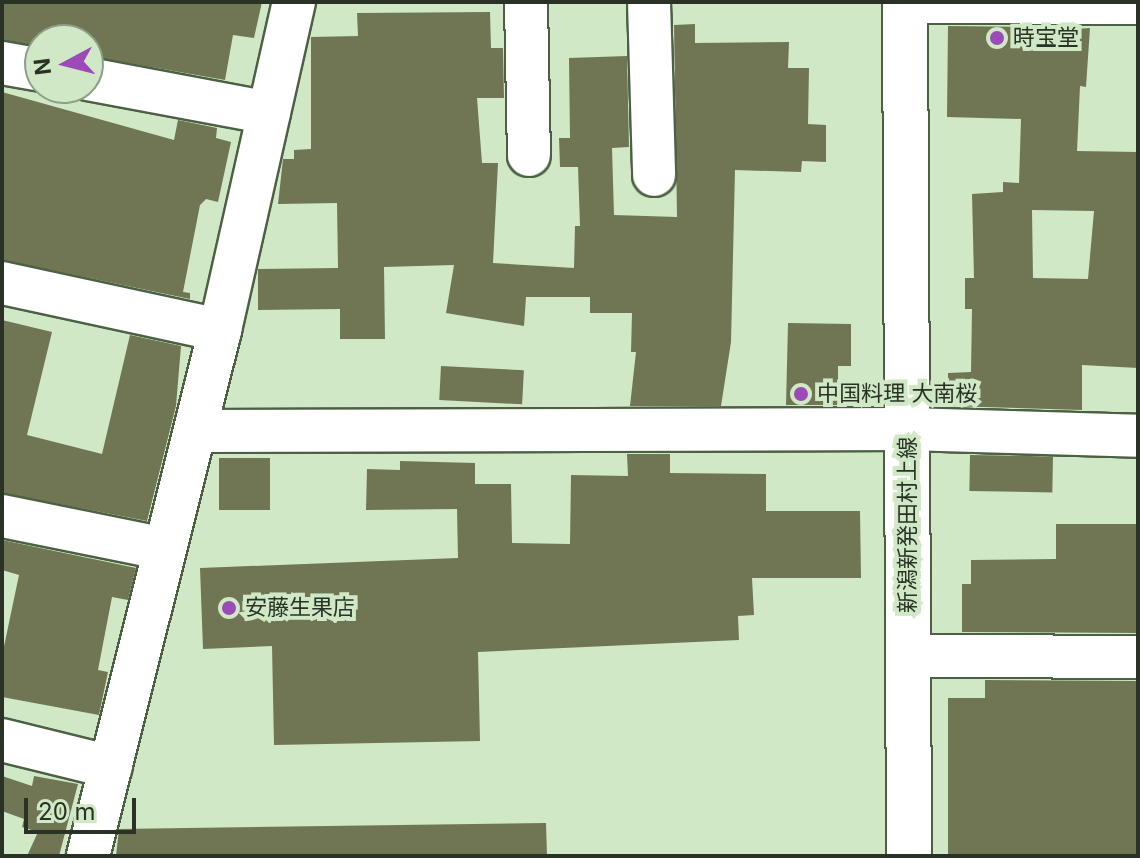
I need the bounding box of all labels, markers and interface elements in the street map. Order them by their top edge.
north arrow [24,24,104,104]
place label: 時宝堂 [1013,25,1079,51]
marker: 時宝堂 [988,29,1006,47]
text: N [28,57,56,77]
place label: 中国料理 大南桜 [817,381,977,407]
marker: 中国料理 大南桜 [792,385,810,403]
street label: 新潟新発田村上線 [895,437,921,613]
place label: 安藤生果店 [245,595,355,621]
marker: 安藤生果店 [220,599,238,617]
scale bar [28,782,140,832]
text: 20 m [38,797,96,826]

